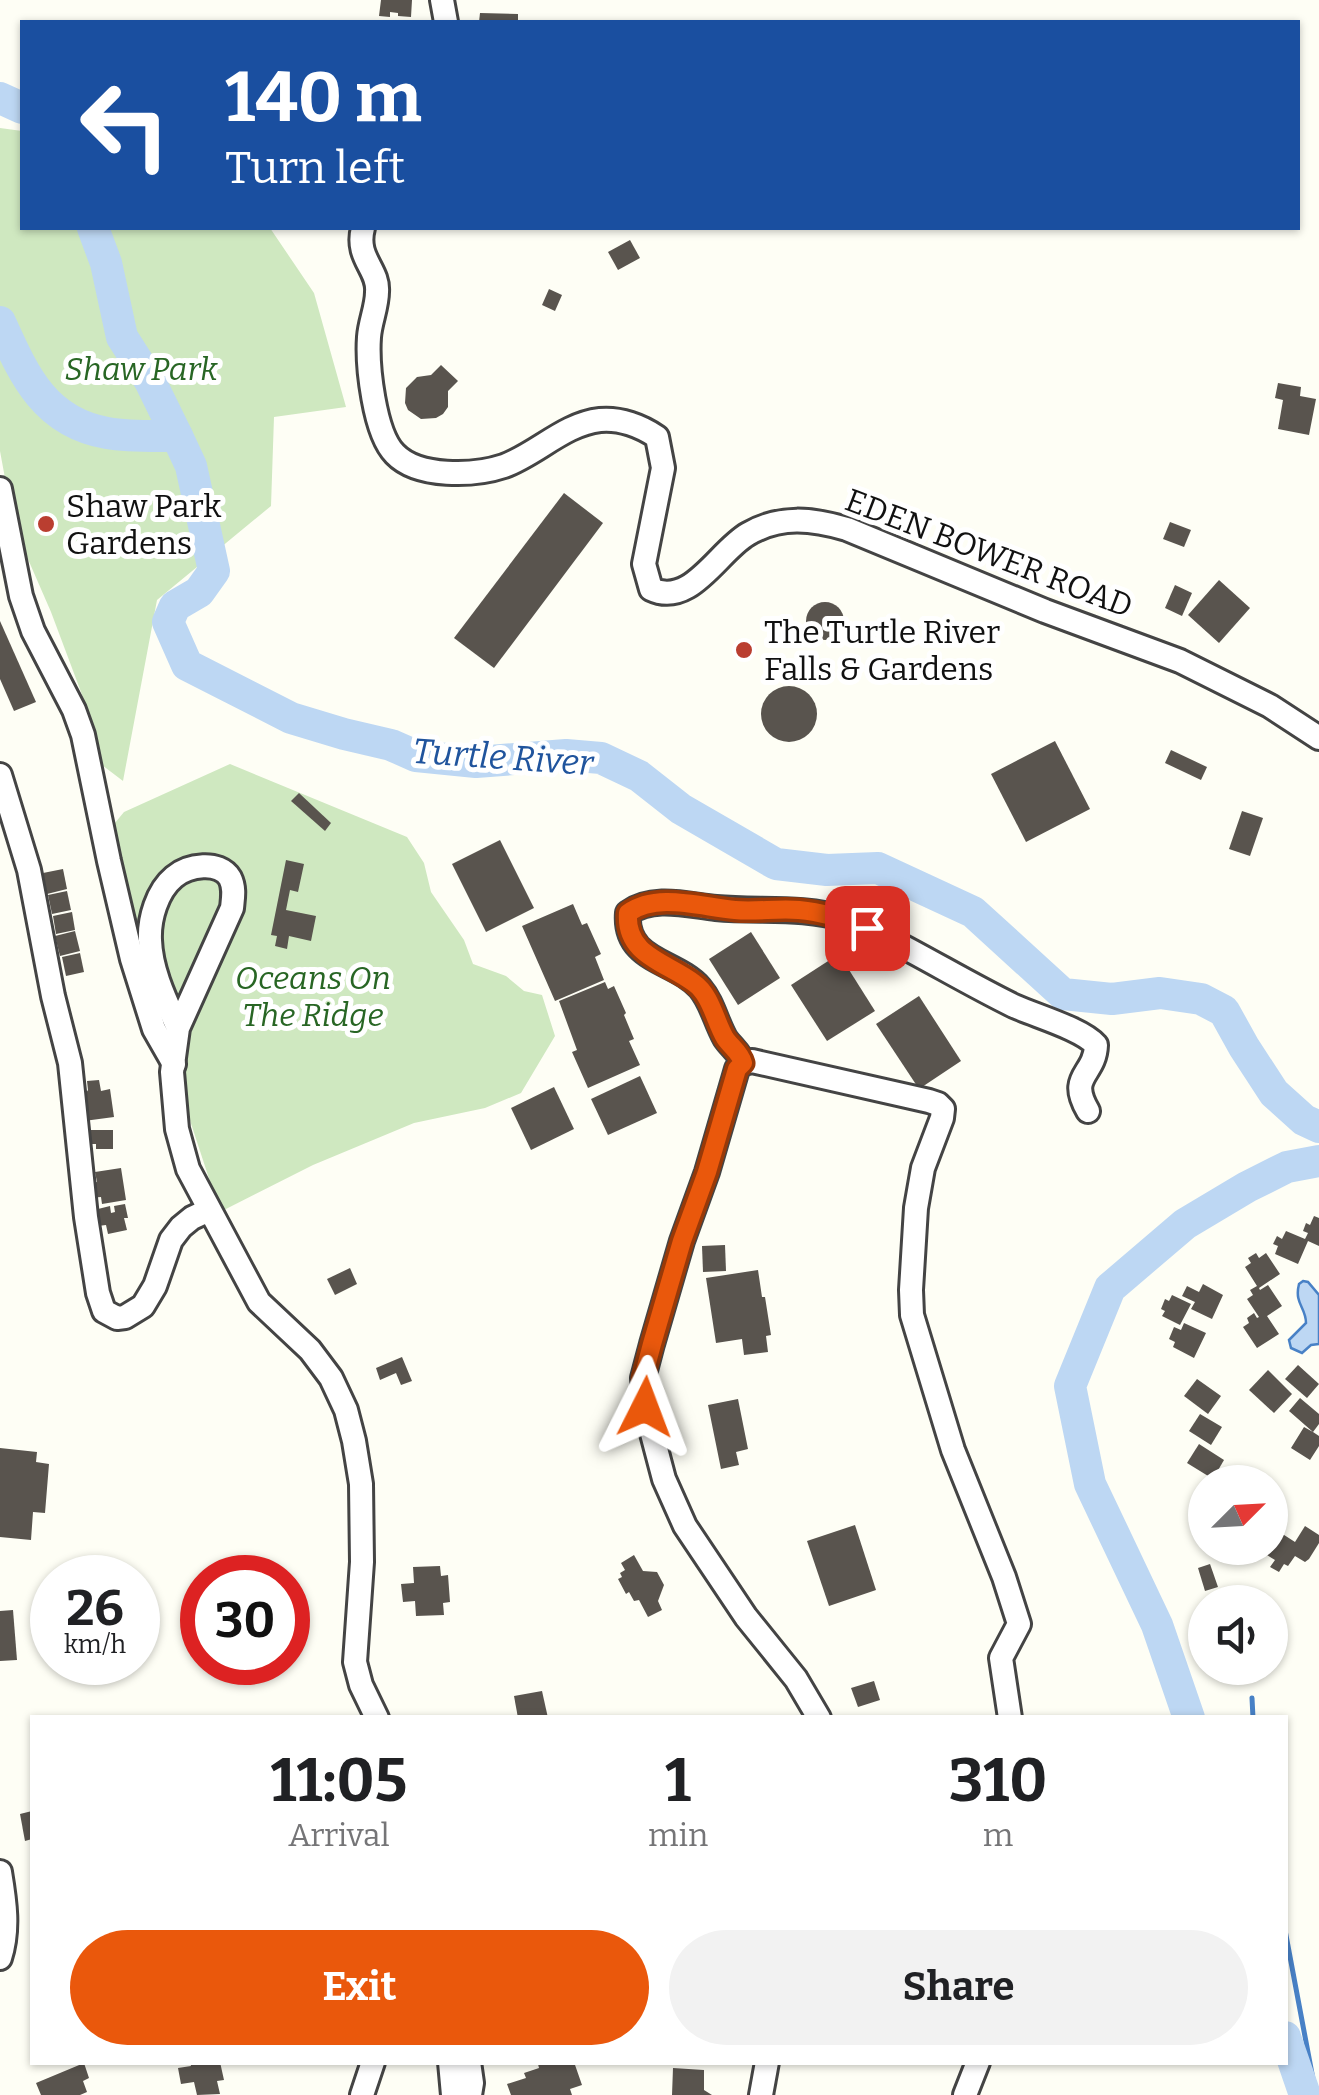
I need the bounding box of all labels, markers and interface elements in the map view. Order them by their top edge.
text: 140 m [225,56,422,140]
icon: left [60,60,190,190]
text: Turn left [225,141,405,195]
park label: Shaw Park [64,350,218,388]
street label: EDEN BOWER ROAD [840,481,1138,625]
place label: Shaw Park Gardens [66,487,221,562]
marker: Shaw Park Gardens [35,513,57,535]
place label: The Turtle River Falls & Gardens [764,613,1000,688]
marker: The Turtle River Falls & Gardens [733,639,755,661]
water label: Turtle River [411,730,596,784]
pin [825,886,910,971]
icon: arrive [840,901,895,956]
park label: Oceans On The Ridge [235,959,391,1034]
position arrow [593,1355,697,1459]
north arrow [1188,1465,1288,1565]
map controls [1188,1465,1288,1685]
speed limit sign: 30 [180,1555,310,1685]
text: 26 [66,1578,124,1638]
button: sound [1188,1585,1288,1685]
text: km/h [64,1630,126,1660]
text: 11:05 [271,1745,407,1817]
text: 1 [665,1745,691,1817]
text: 310 [949,1745,1047,1817]
text: Arrival [288,1816,390,1854]
text: min [648,1816,708,1854]
text: m [983,1816,1013,1854]
button: Exit [70,1930,649,2045]
button: Share [669,1930,1248,2045]

